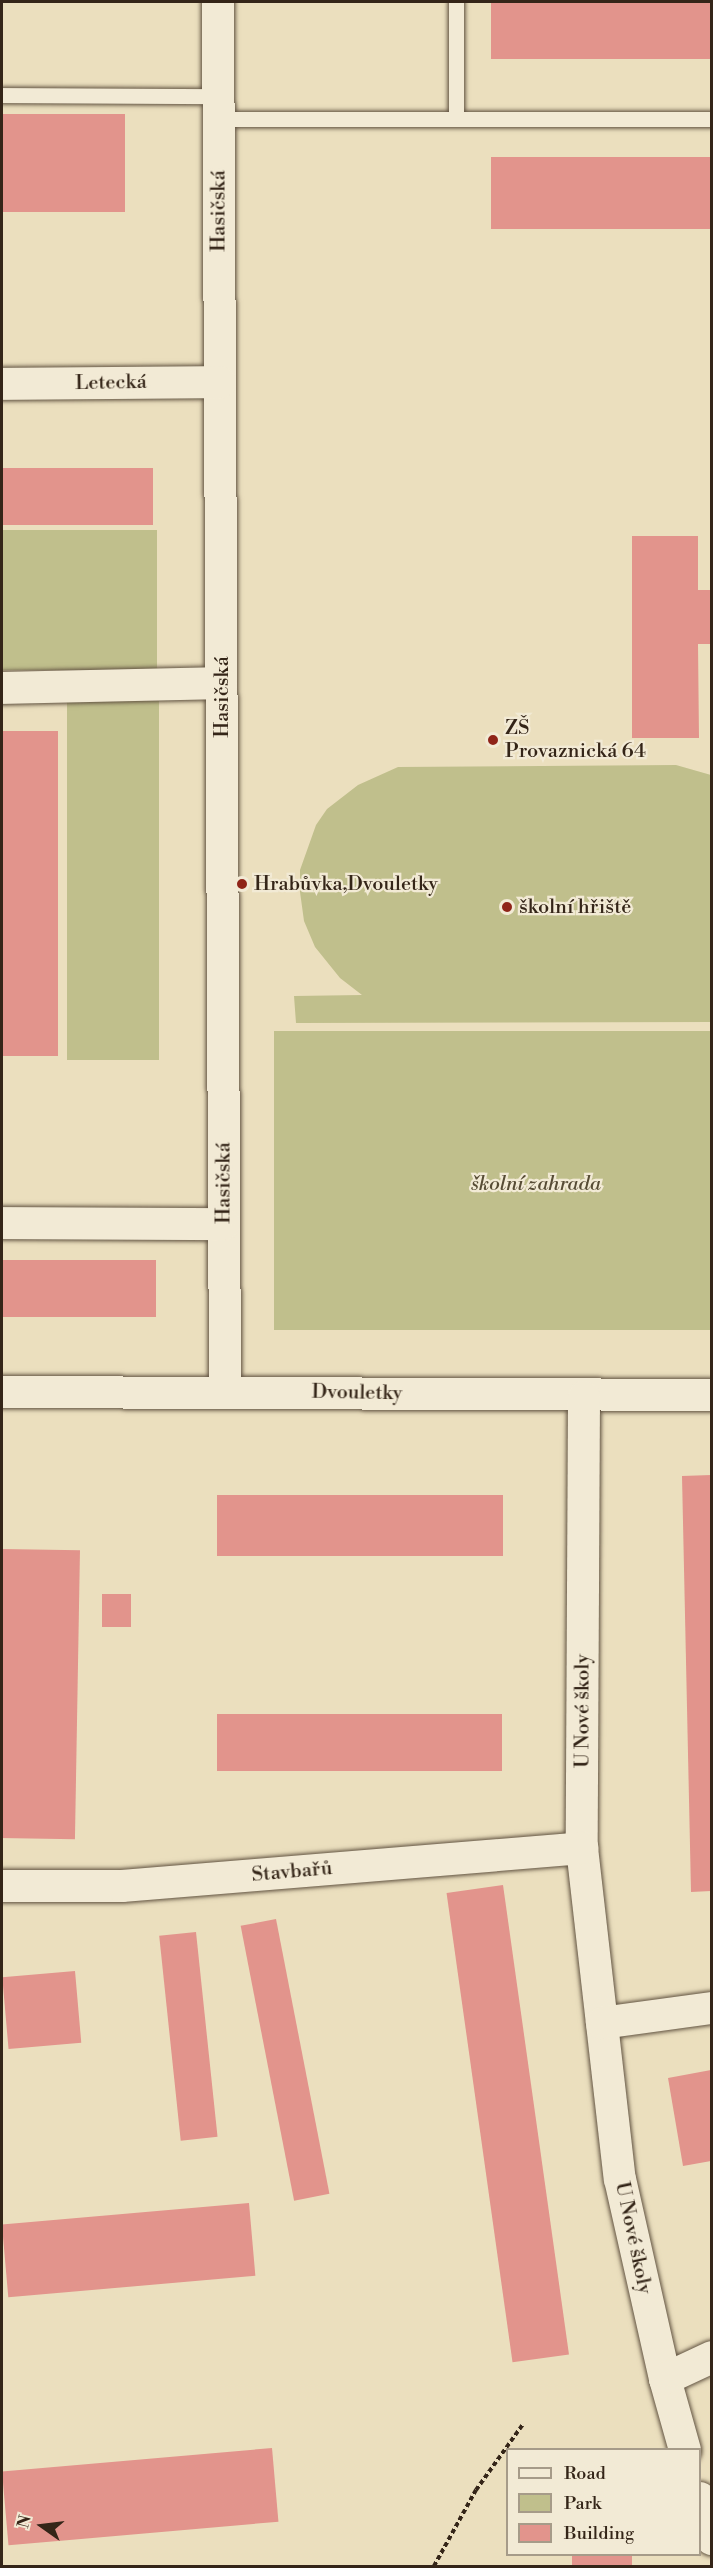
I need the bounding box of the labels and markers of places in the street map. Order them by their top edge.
place label: ZŠ Provaznická 64 [505,716,646,763]
marker: ZŠ Provaznická 64 [486,733,500,747]
place label: Hrabůvka,Dvouletky [254,872,438,896]
marker: Hrabůvka,Dvouletky [235,877,249,891]
place label: školní hřiště [519,895,631,919]
marker: školní hřiště [500,900,514,914]

